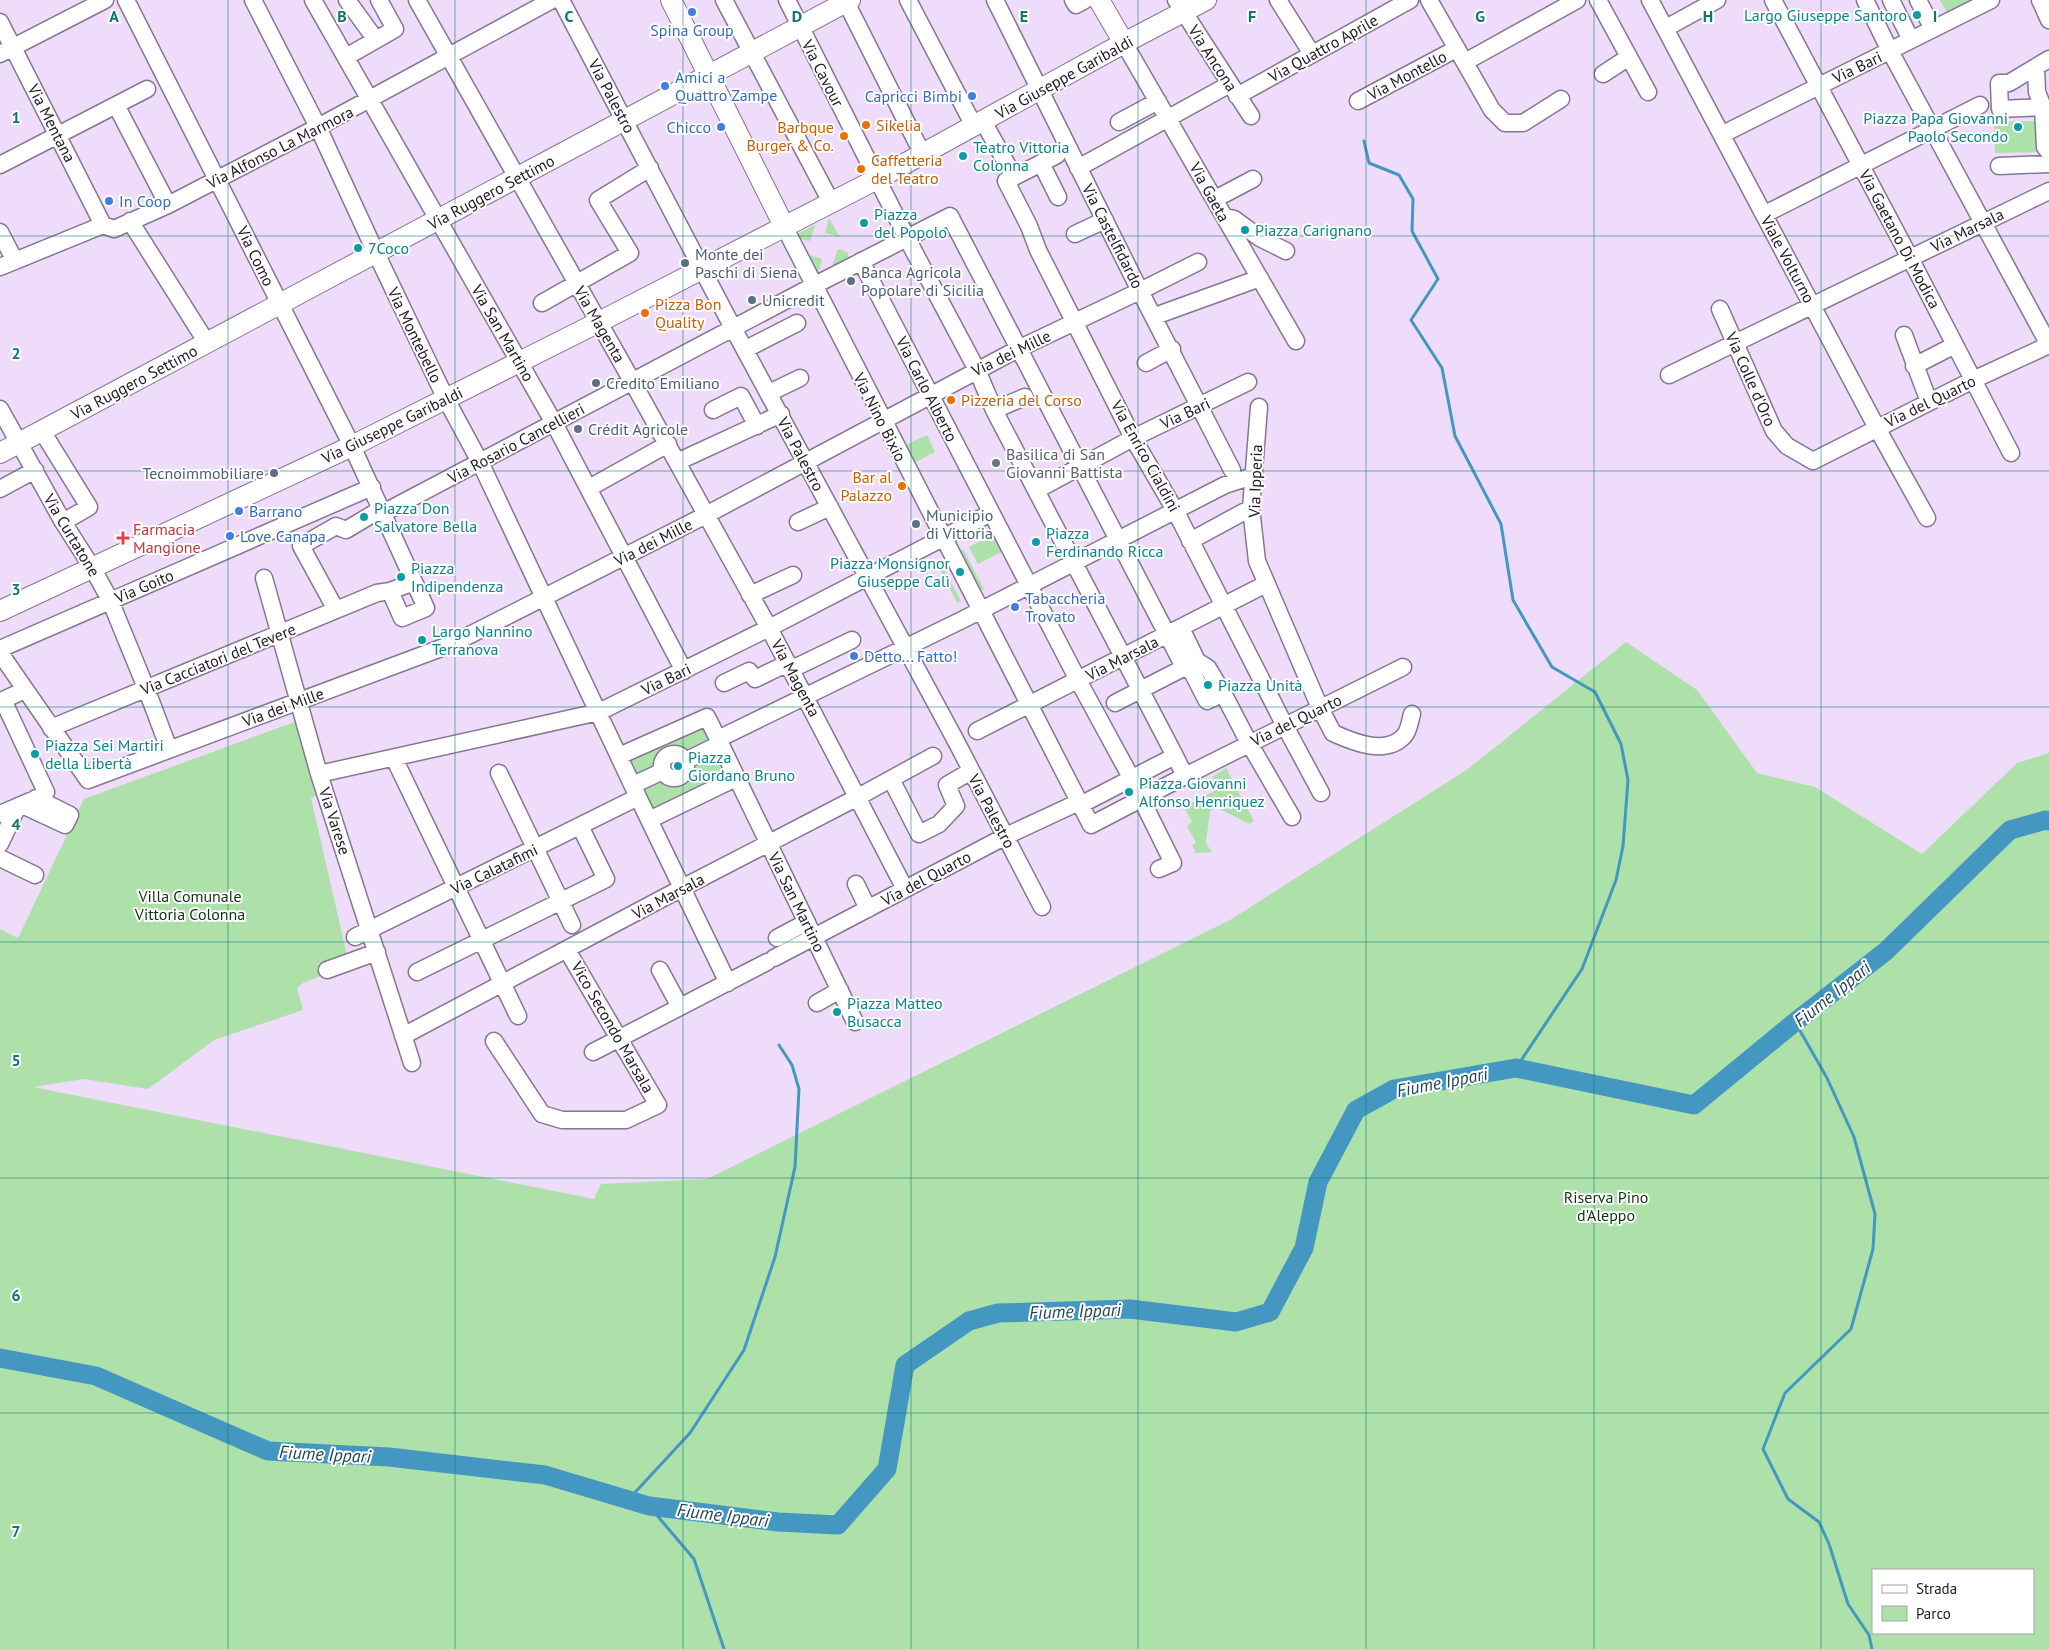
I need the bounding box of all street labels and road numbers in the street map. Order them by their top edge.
street label: Via Quattro Aprile [1264,10,1381,87]
street label: Via Ancona [1184,20,1242,95]
street label: Via Giuseppe Garibaldi [991,31,1136,124]
street label: Via Cavour [797,35,849,110]
street label: Via Montello [1363,46,1450,105]
street label: Via Bari [1828,46,1885,88]
street label: Via Palestro [584,55,640,136]
street label: Via Mentana [23,80,80,165]
street label: Via Alfonso La Marmora [202,101,357,193]
street label: Via Ruggero Settimo [423,150,558,234]
street label: Via Gaeta [1185,158,1234,225]
street label: Via Gaetano Di Modica [1854,165,1945,312]
street label: Via Castelfidardo [1078,179,1148,292]
street label: Via Marsala [1926,204,2007,257]
street label: Viale Volturno [1756,211,1819,306]
street label: Via Como [232,222,279,289]
street label: Via San Martino [467,280,539,385]
street label: Via Magenta [570,281,630,366]
street label: Via Montebello [383,283,447,386]
street label: Via dei Mille [967,325,1054,381]
street label: Via Colle d'Oro [1721,328,1781,429]
street label: Via Carlo Alberto [891,332,962,445]
street label: Via Ruggero Settimo [66,340,201,424]
street label: Via Nino Bixio [849,368,911,465]
street label: Via del Quarto [1880,370,1979,432]
street label: Via Giuseppe Garibaldi [317,382,466,468]
street label: Via Bari [1156,393,1213,434]
street label: Via Enrico Cialdini [1107,396,1185,515]
street label: Via Rosario Cancellieri [443,398,588,488]
street label: Via Palestro [773,413,829,494]
street label: Via Ipperia [1244,444,1266,519]
street label: Via Curtatone [39,489,105,580]
street label: Via dei Mille [610,514,696,571]
street label: Via Goito [111,565,176,608]
street label: Via Cacciatori del Tevere [137,619,298,700]
street label: Via Marsala [1081,631,1162,685]
street label: Via Magenta [767,635,825,720]
street label: Via Bari [637,658,694,700]
street label: Via dei Mille [239,683,326,731]
street label: Via del Quarto [1246,689,1345,751]
street label: Via Palestro [964,770,1020,851]
street label: Via Varese [314,784,355,857]
street label: Via Calatafimi [446,839,541,899]
street label: Via del Quarto [877,846,974,910]
street label: Via San Martino [764,848,830,955]
street label: Via Marsala [628,869,708,924]
street label: Vico Secondo Marsala [567,957,659,1096]

